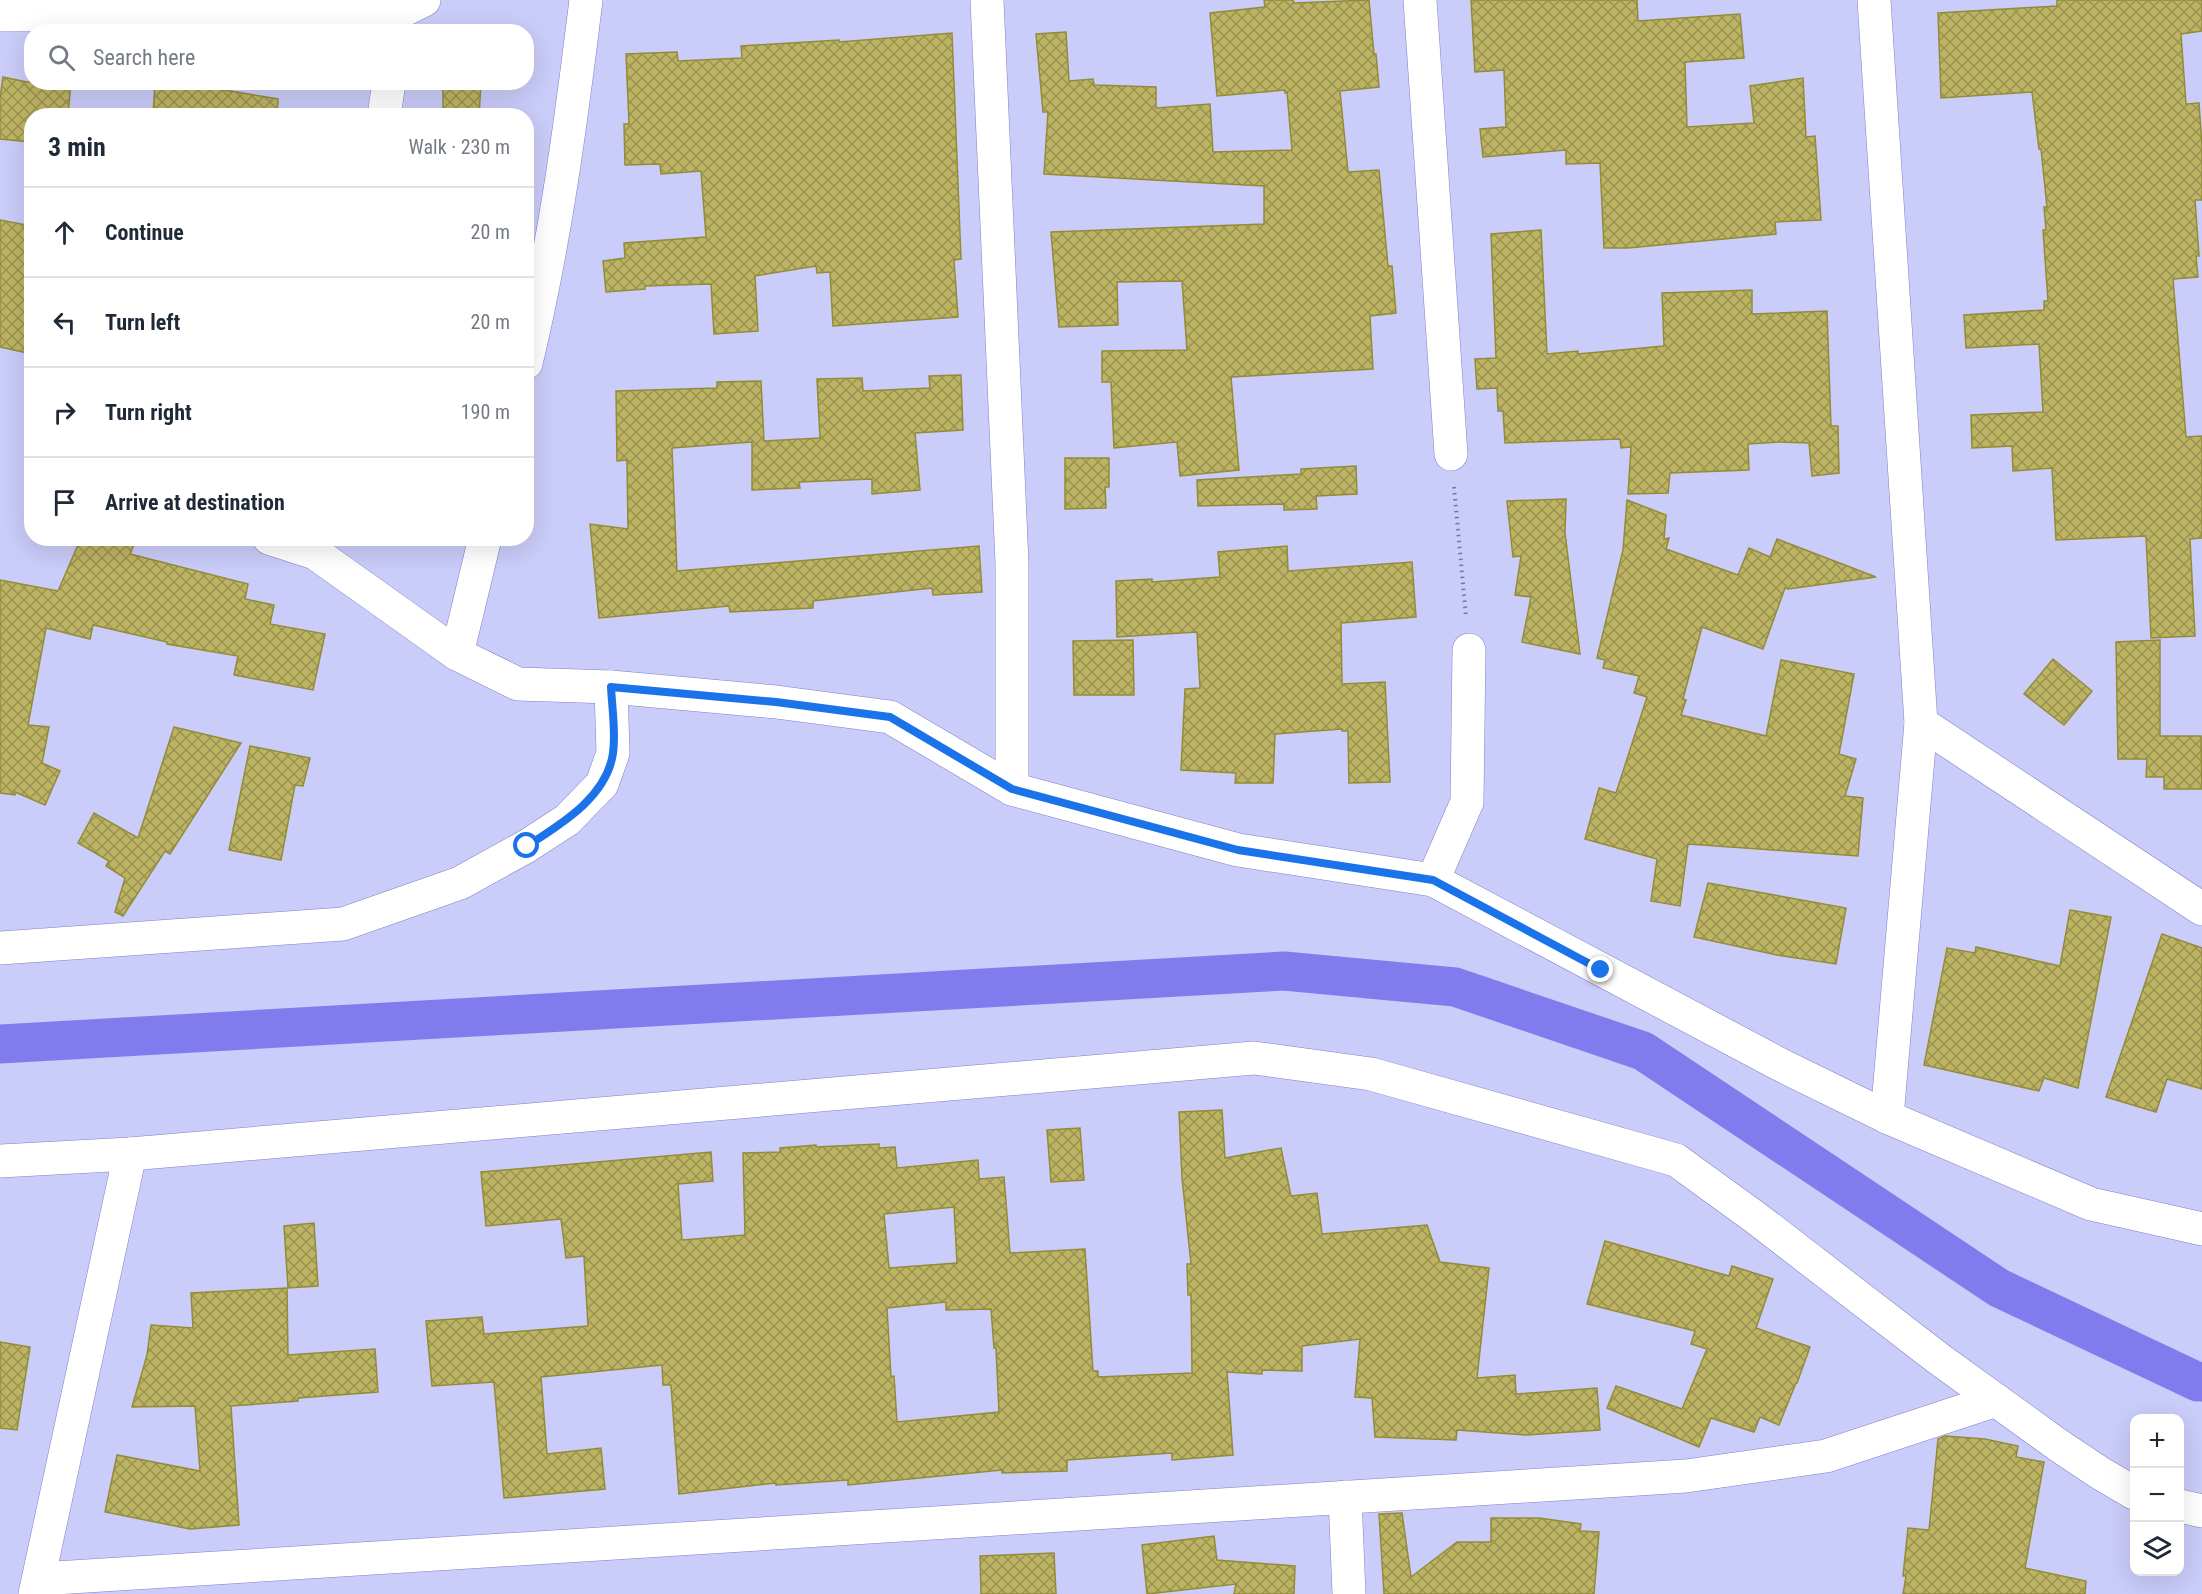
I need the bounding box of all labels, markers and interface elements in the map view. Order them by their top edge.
search box [24,24,534,90]
icon: search [45,41,78,74]
text: Search here [93,45,195,70]
text: 3 min [48,132,106,162]
text: Walk · 230 m [409,135,510,159]
icon: ahead [48,216,81,249]
text: Continue [105,220,184,245]
text: 20 m [471,220,510,244]
icon: left [48,306,81,339]
text: Turn left [105,310,180,335]
text: 20 m [471,310,510,334]
icon: right [48,396,81,429]
text: Turn right [105,400,192,425]
text: 190 m [461,400,510,424]
icon: arrive [48,486,81,519]
text: Arrive at destination [105,490,285,515]
route start [513,832,539,858]
route end [1587,956,1613,982]
map controls [2130,1414,2184,1576]
button: + [2130,1414,2184,1468]
button: − [2130,1468,2184,1522]
button: layers [2130,1522,2184,1576]

